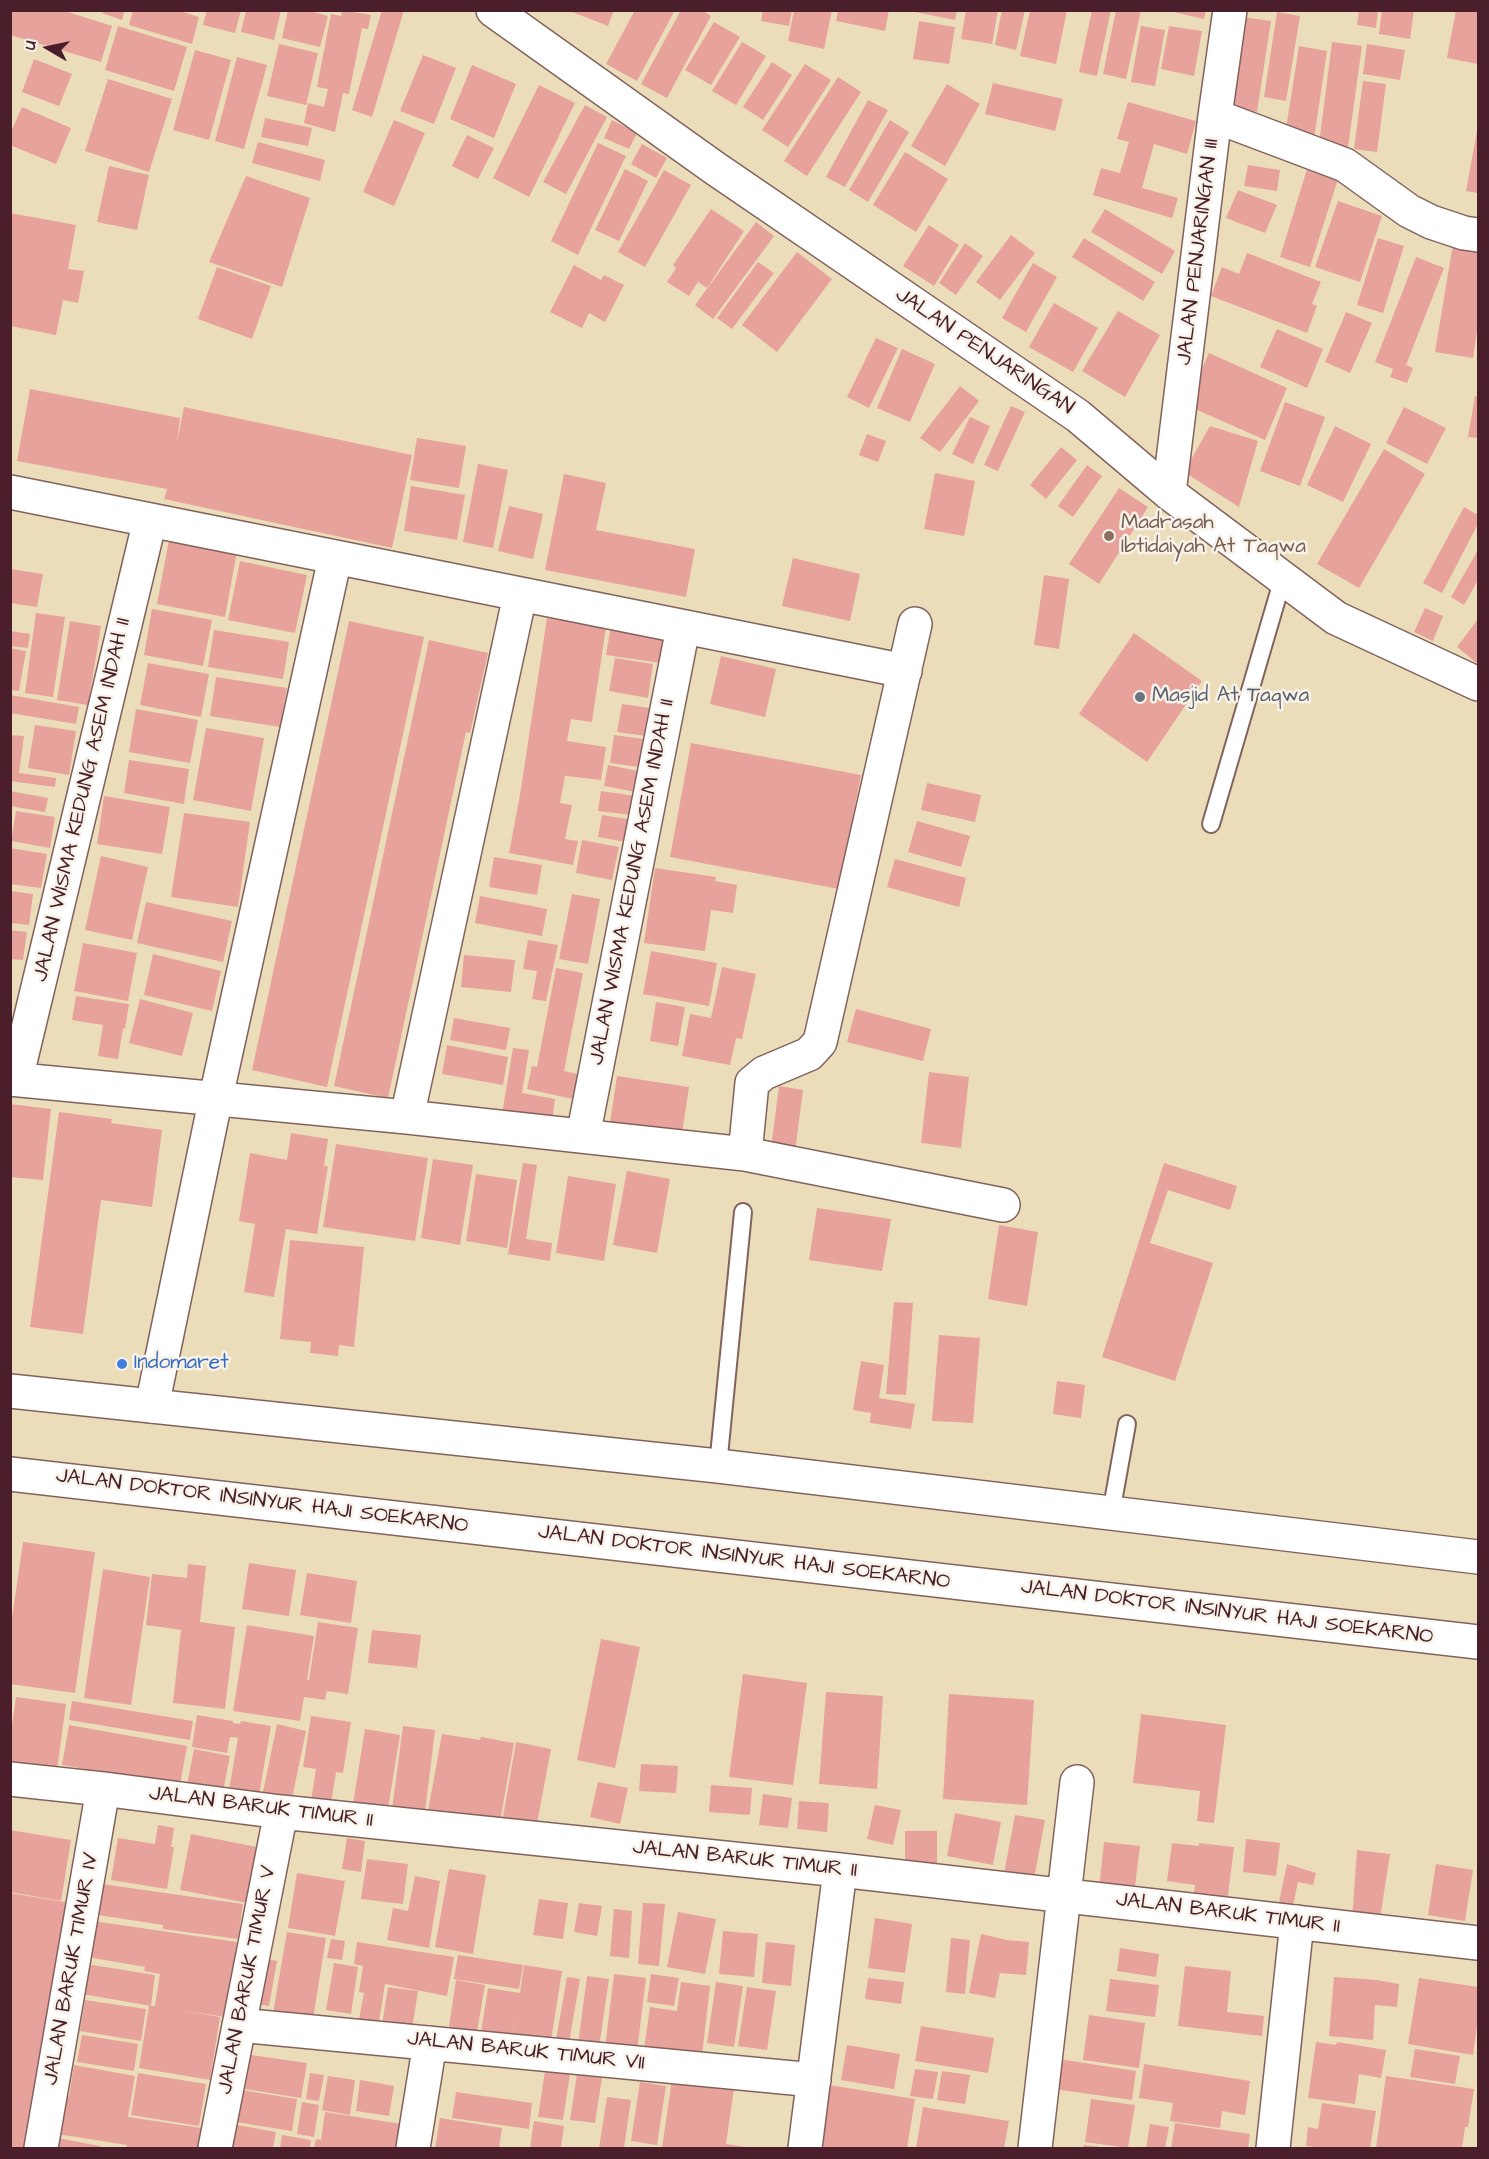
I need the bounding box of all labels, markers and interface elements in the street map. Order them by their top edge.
north arrow [18,18,78,78]
text: U [19,39,42,51]
street label: JALAN PENJARINGAN III [1173,137,1225,367]
street label: JALAN PENJARINGAN [890,283,1078,421]
place label: Madrasah Ibtidaiyah At Taqwa [1121,511,1306,561]
marker: Madrasah Ibtidaiyah At Taqwa [1102,529,1116,543]
street label: JALAN WISMA KEDUNG ASEM INDAH II [29,616,137,984]
place label: Masjid At Taqwa [1152,684,1309,710]
marker: Masjid At Taqwa [1133,690,1147,704]
street label: JALAN WISMA KEDUNG ASEM INDAH II [585,697,681,1067]
place label: Indomaret [134,1351,229,1377]
marker: Indomaret [115,1357,129,1371]
street label: JALAN DOKTOR INSINYUR HAJI SOEKARNO [55,1464,469,1540]
street label: JALAN DOKTOR INSINYUR HAJI SOEKARNO [537,1520,951,1596]
street label: JALAN DOKTOR INSINYUR HAJI SOEKARNO [1020,1575,1434,1651]
street label: JALAN BARUK TIMUR II [148,1782,374,1834]
street label: JALAN BARUK TIMUR II [632,1836,858,1884]
street label: JALAN BARUK TIMUR IV [39,1851,105,2087]
street label: JALAN BARUK TIMUR V [213,1864,283,2096]
street label: JALAN BARUK TIMUR II [1115,1888,1341,1940]
street label: JALAN BARUK TIMUR VII [406,2027,646,2077]

